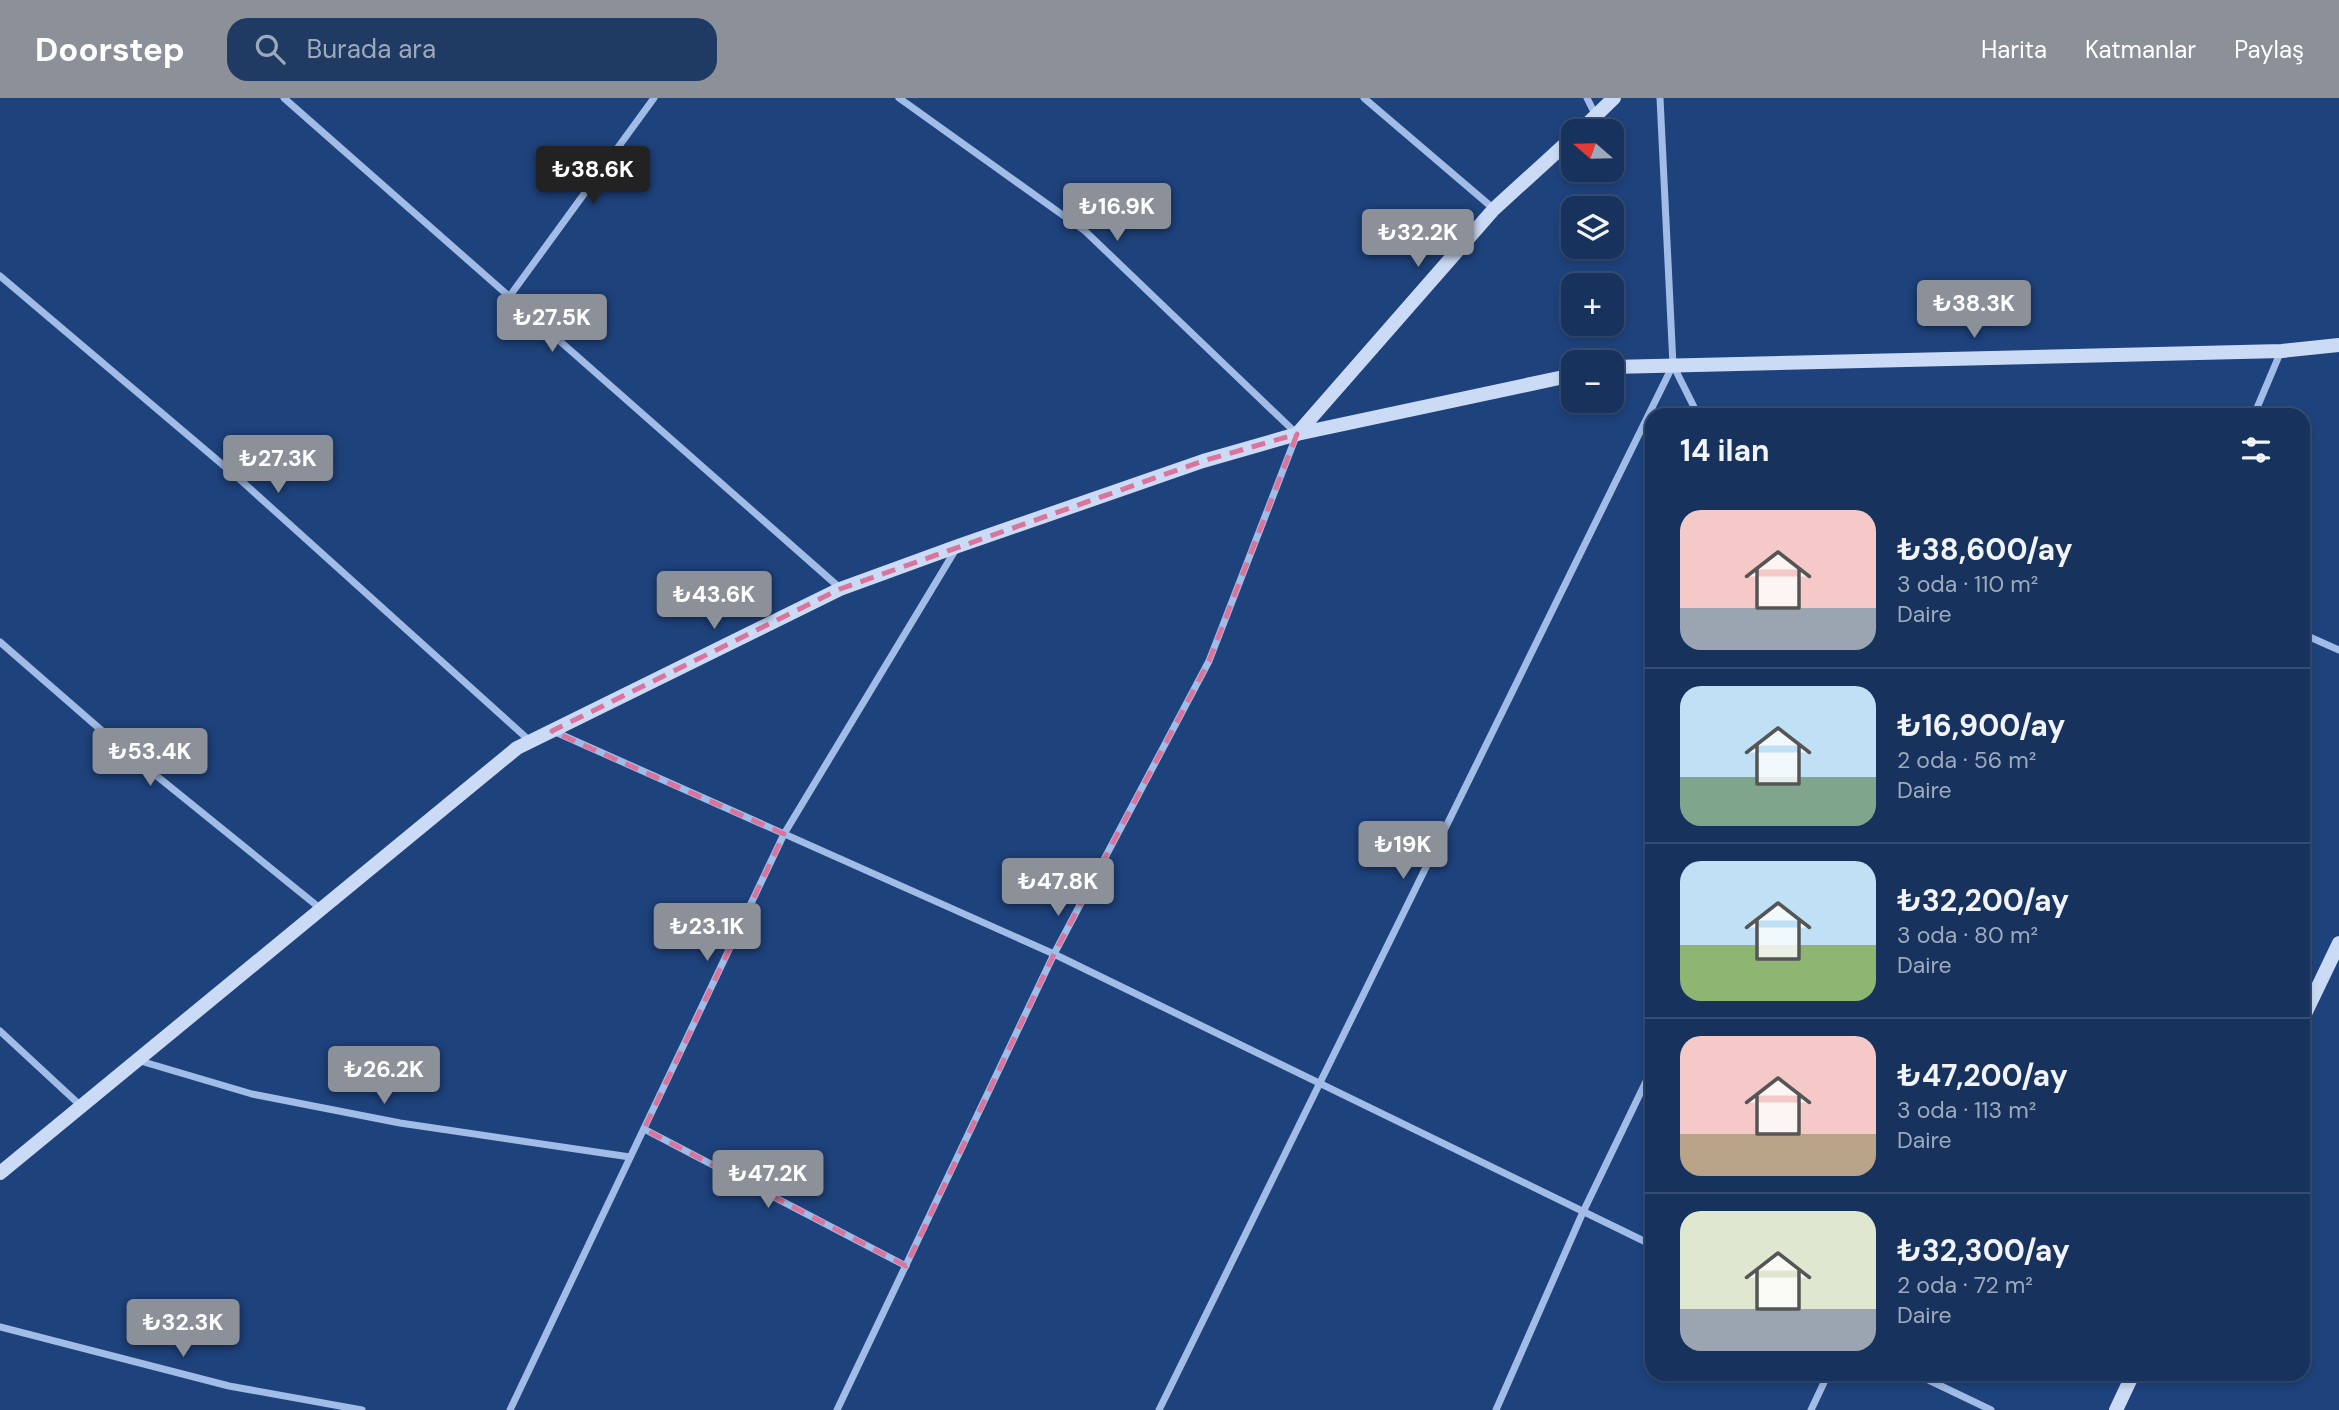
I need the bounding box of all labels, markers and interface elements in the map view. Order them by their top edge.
search box [227,18,717,81]
text: Doorstep [35,28,185,71]
icon: search [251,30,289,68]
text: Burada ara [307,32,436,66]
text: Harita [1981,34,2047,65]
text: Katmanlar [2085,34,2196,65]
text: Paylaş [2234,34,2304,65]
north arrow [1561,119,1624,182]
map controls [1561,119,1624,413]
pin: ₺38.6K [536,146,650,206]
text: ₺38.6K [552,154,634,184]
pin: ₺16.9K [1060,184,1174,243]
text: ₺16.9K [1079,191,1155,221]
button: layers [1561,196,1624,259]
pin: ₺32.2K [1361,209,1475,269]
text: ₺32.2K [1378,217,1458,247]
button: + [1561,273,1624,336]
pin: ₺38.3K [1917,280,2031,340]
text: ₺38.3K [1933,288,2015,318]
pin: ₺27.5K [495,294,609,354]
text: ₺27.5K [513,302,591,332]
button: − [1561,350,1624,413]
text: 14 ilan [1680,431,1770,470]
icon: filters [2237,431,2275,469]
pin: ₺27.3K [221,436,335,495]
text: ₺27.3K [239,443,317,473]
text: ₺38,600/ay [1897,530,2073,569]
icon: home [1736,538,1820,622]
text: 3 oda · 110 m² [1897,569,2038,599]
pin: ₺43.6K [657,572,771,631]
text: ₺43.6K [673,579,755,609]
text: Daire [1897,599,1952,629]
text: ₺16,900/ay [1897,706,2065,745]
icon: home [1736,714,1820,798]
pin: ₺53.4K [93,728,207,788]
text: ₺53.4K [109,736,191,766]
text: 2 oda · 56 m² [1897,745,2036,775]
text: Daire [1897,775,1952,805]
pin: ₺19K [1362,822,1444,881]
text: ₺19K [1375,829,1432,859]
pin: ₺47.8K [1001,858,1115,918]
text: ₺47.8K [1018,866,1098,896]
text: ₺32,200/ay [1897,881,2069,920]
icon: home [1736,889,1820,973]
pin: ₺23.1K [650,904,764,963]
text: ₺23.1K [670,911,744,941]
text: 3 oda · 80 m² [1897,920,2038,950]
text: Daire [1897,950,1952,980]
pin: ₺26.2K [327,1046,441,1106]
text: ₺26.2K [344,1054,424,1084]
text: ₺47,200/ay [1897,1056,2068,1095]
icon: home [1736,1064,1820,1148]
text: 3 oda · 113 m² [1897,1095,2036,1125]
text: Daire [1897,1125,1952,1155]
pin: ₺47.2K [711,1150,825,1210]
text: ₺47.2K [728,1158,808,1188]
text: ₺32,300/ay [1897,1231,2070,1270]
icon: home [1736,1239,1820,1323]
text: 2 oda · 72 m² [1897,1270,2033,1300]
pin: ₺32.3K [126,1300,240,1359]
text: Daire [1897,1300,1952,1330]
text: ₺32.3K [143,1307,223,1337]

